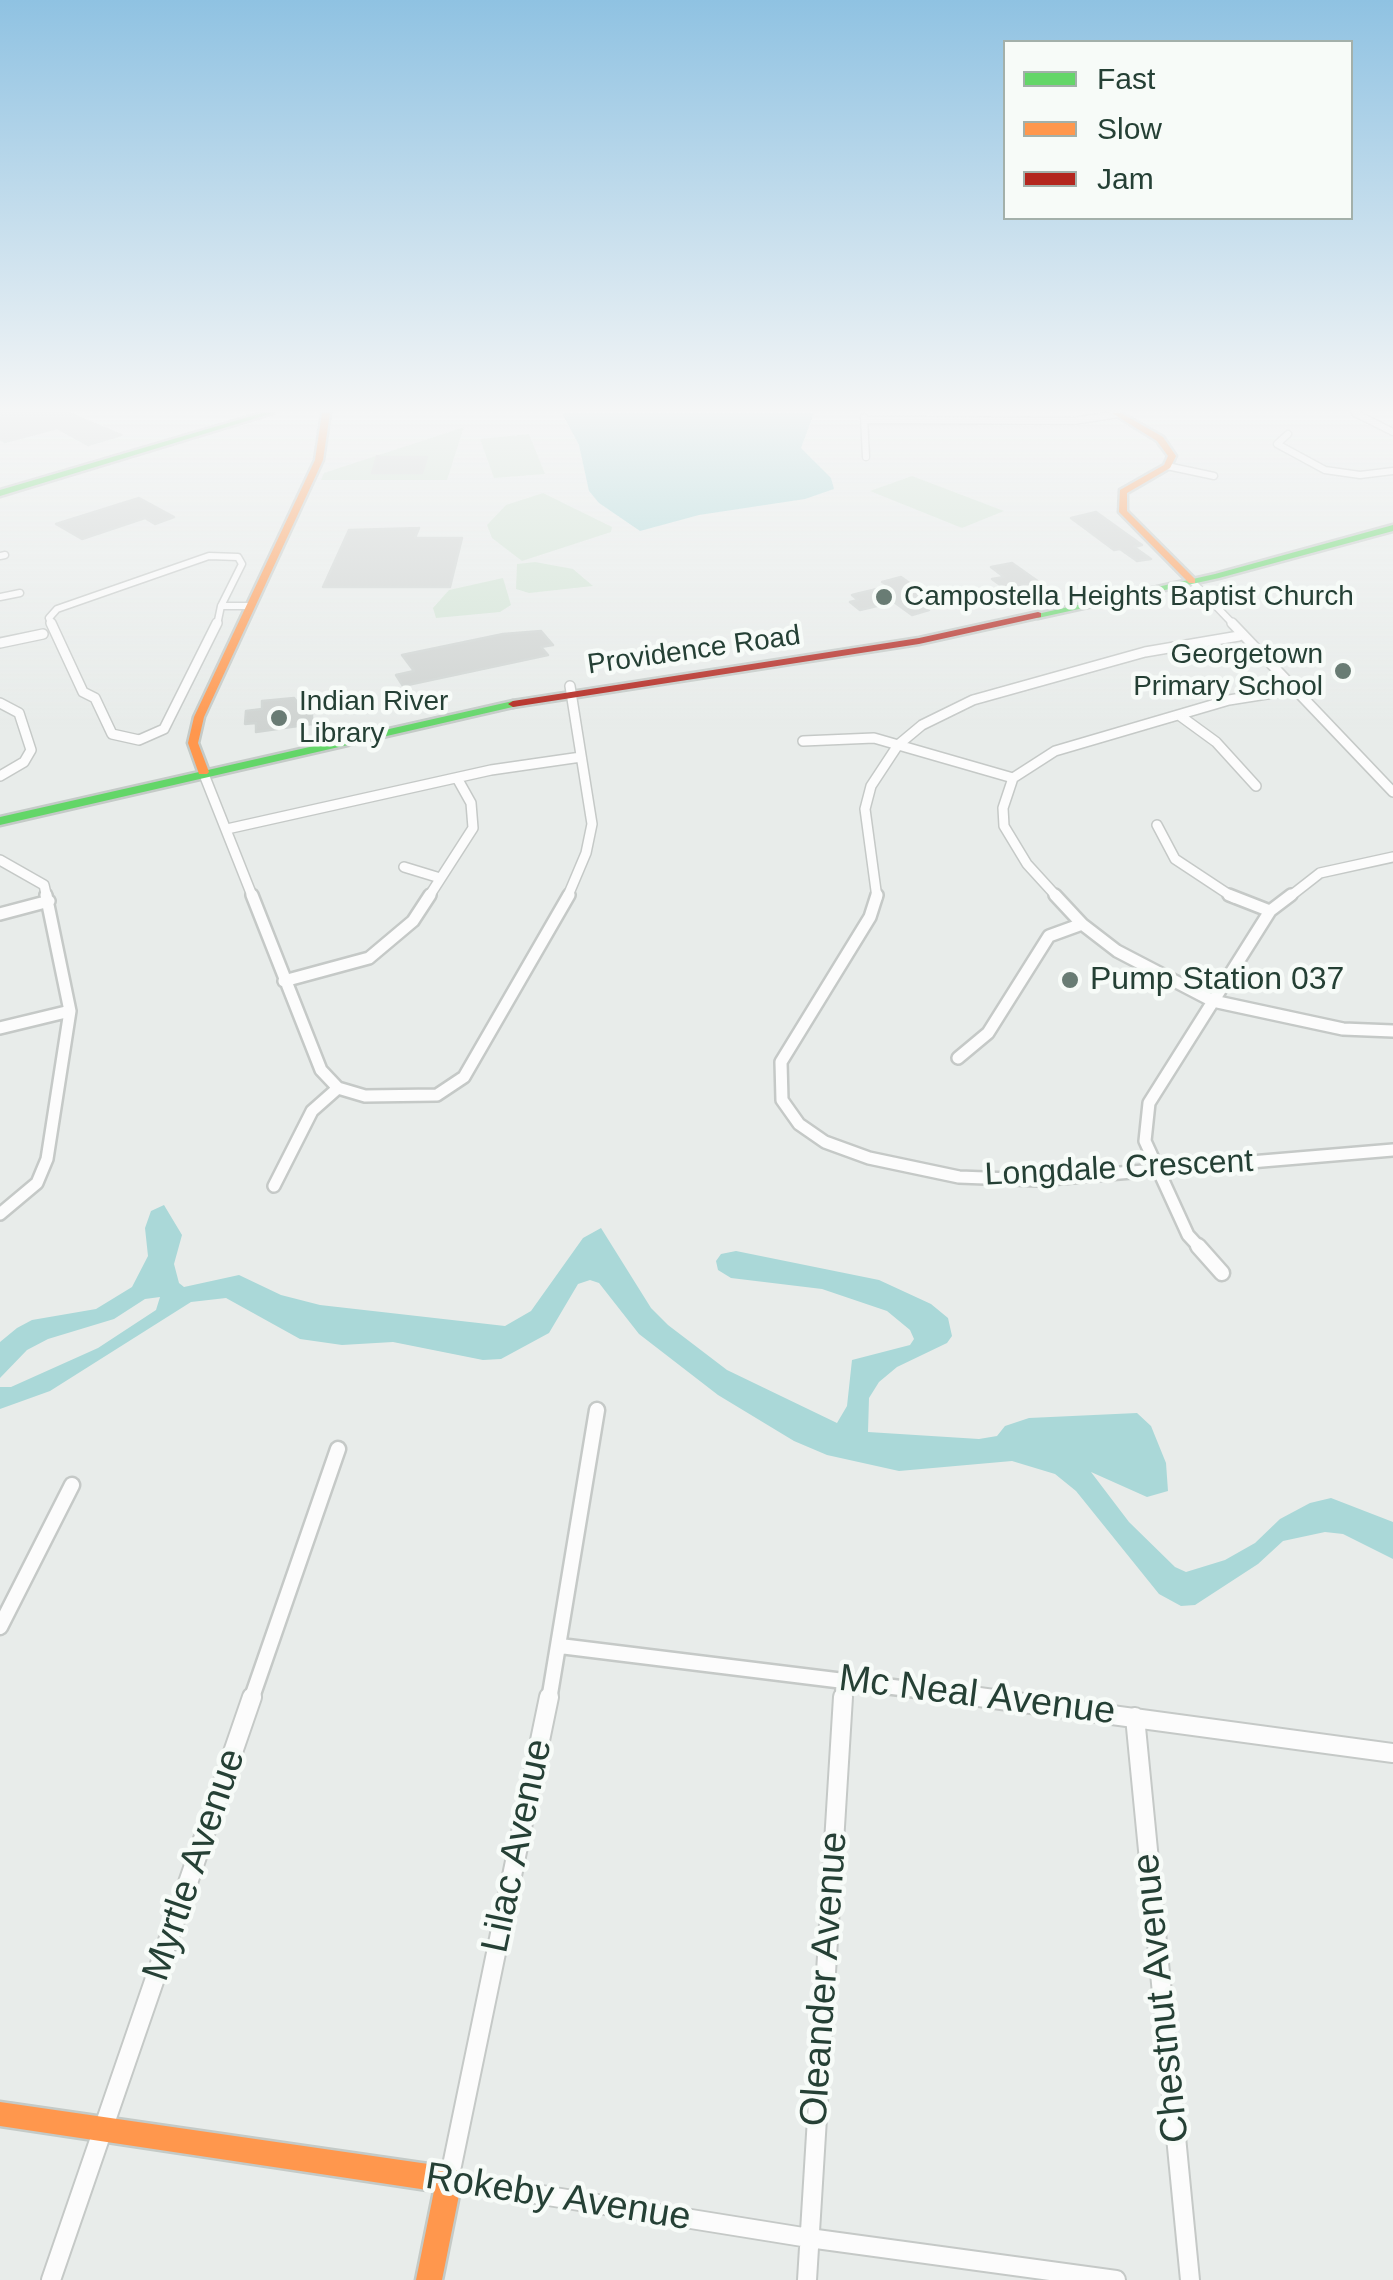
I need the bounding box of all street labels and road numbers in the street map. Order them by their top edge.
street label: Providence Road [585,619,803,683]
street label: Longdale Crescent [984,1143,1254,1195]
street label: Mc Neal Avenue [836,1656,1118,1736]
street label: Lilac Avenue [473,1735,563,1957]
street label: Myrtle Avenue [134,1743,256,1987]
street label: Oleander Avenue [792,1830,858,2128]
street label: Chestnut Avenue [1124,1851,1200,2145]
street label: Rokeby Avenue [422,2155,694,2241]

